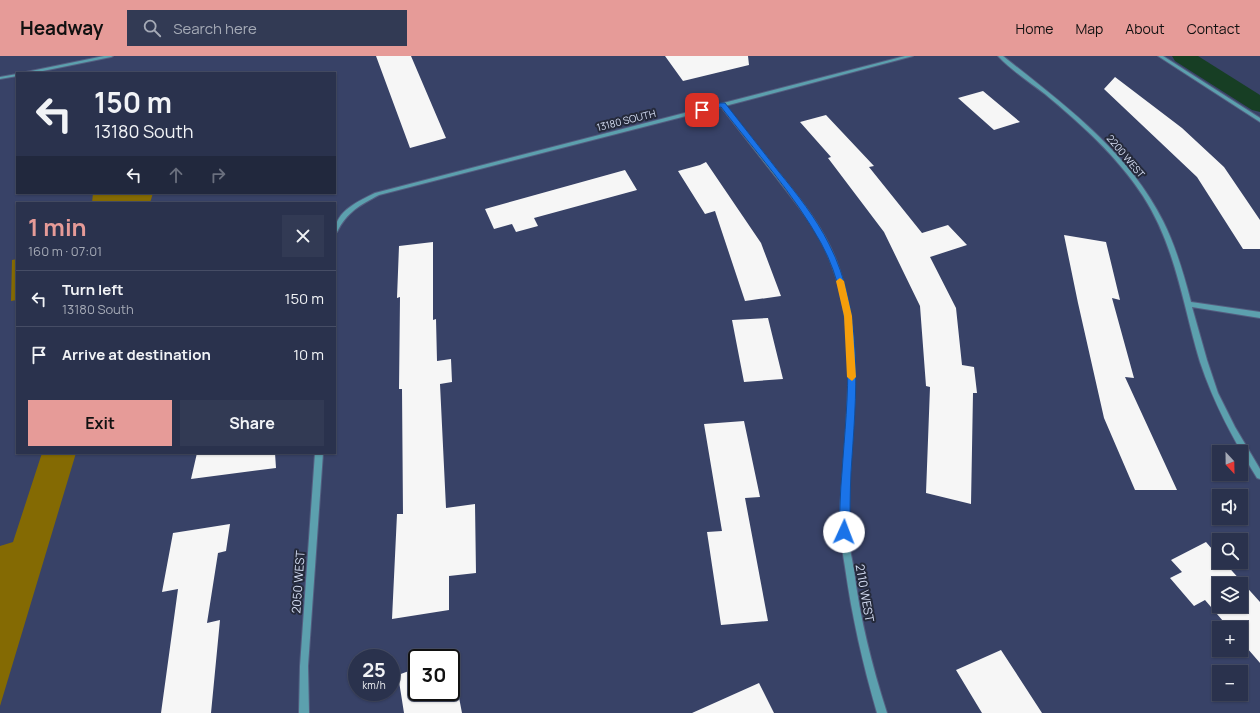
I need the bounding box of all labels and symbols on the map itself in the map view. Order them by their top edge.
pin [685,93,719,127]
street label: 13180 SOUTH [595,106,657,134]
street label: 2200 WEST [1104,131,1148,181]
north arrow [1212,445,1248,481]
position arrow [823,511,865,553]
street label: 2050 WEST [287,549,309,614]
street label: 2110 WEST [852,563,879,624]
speed limit sign: 30 [408,649,460,701]

